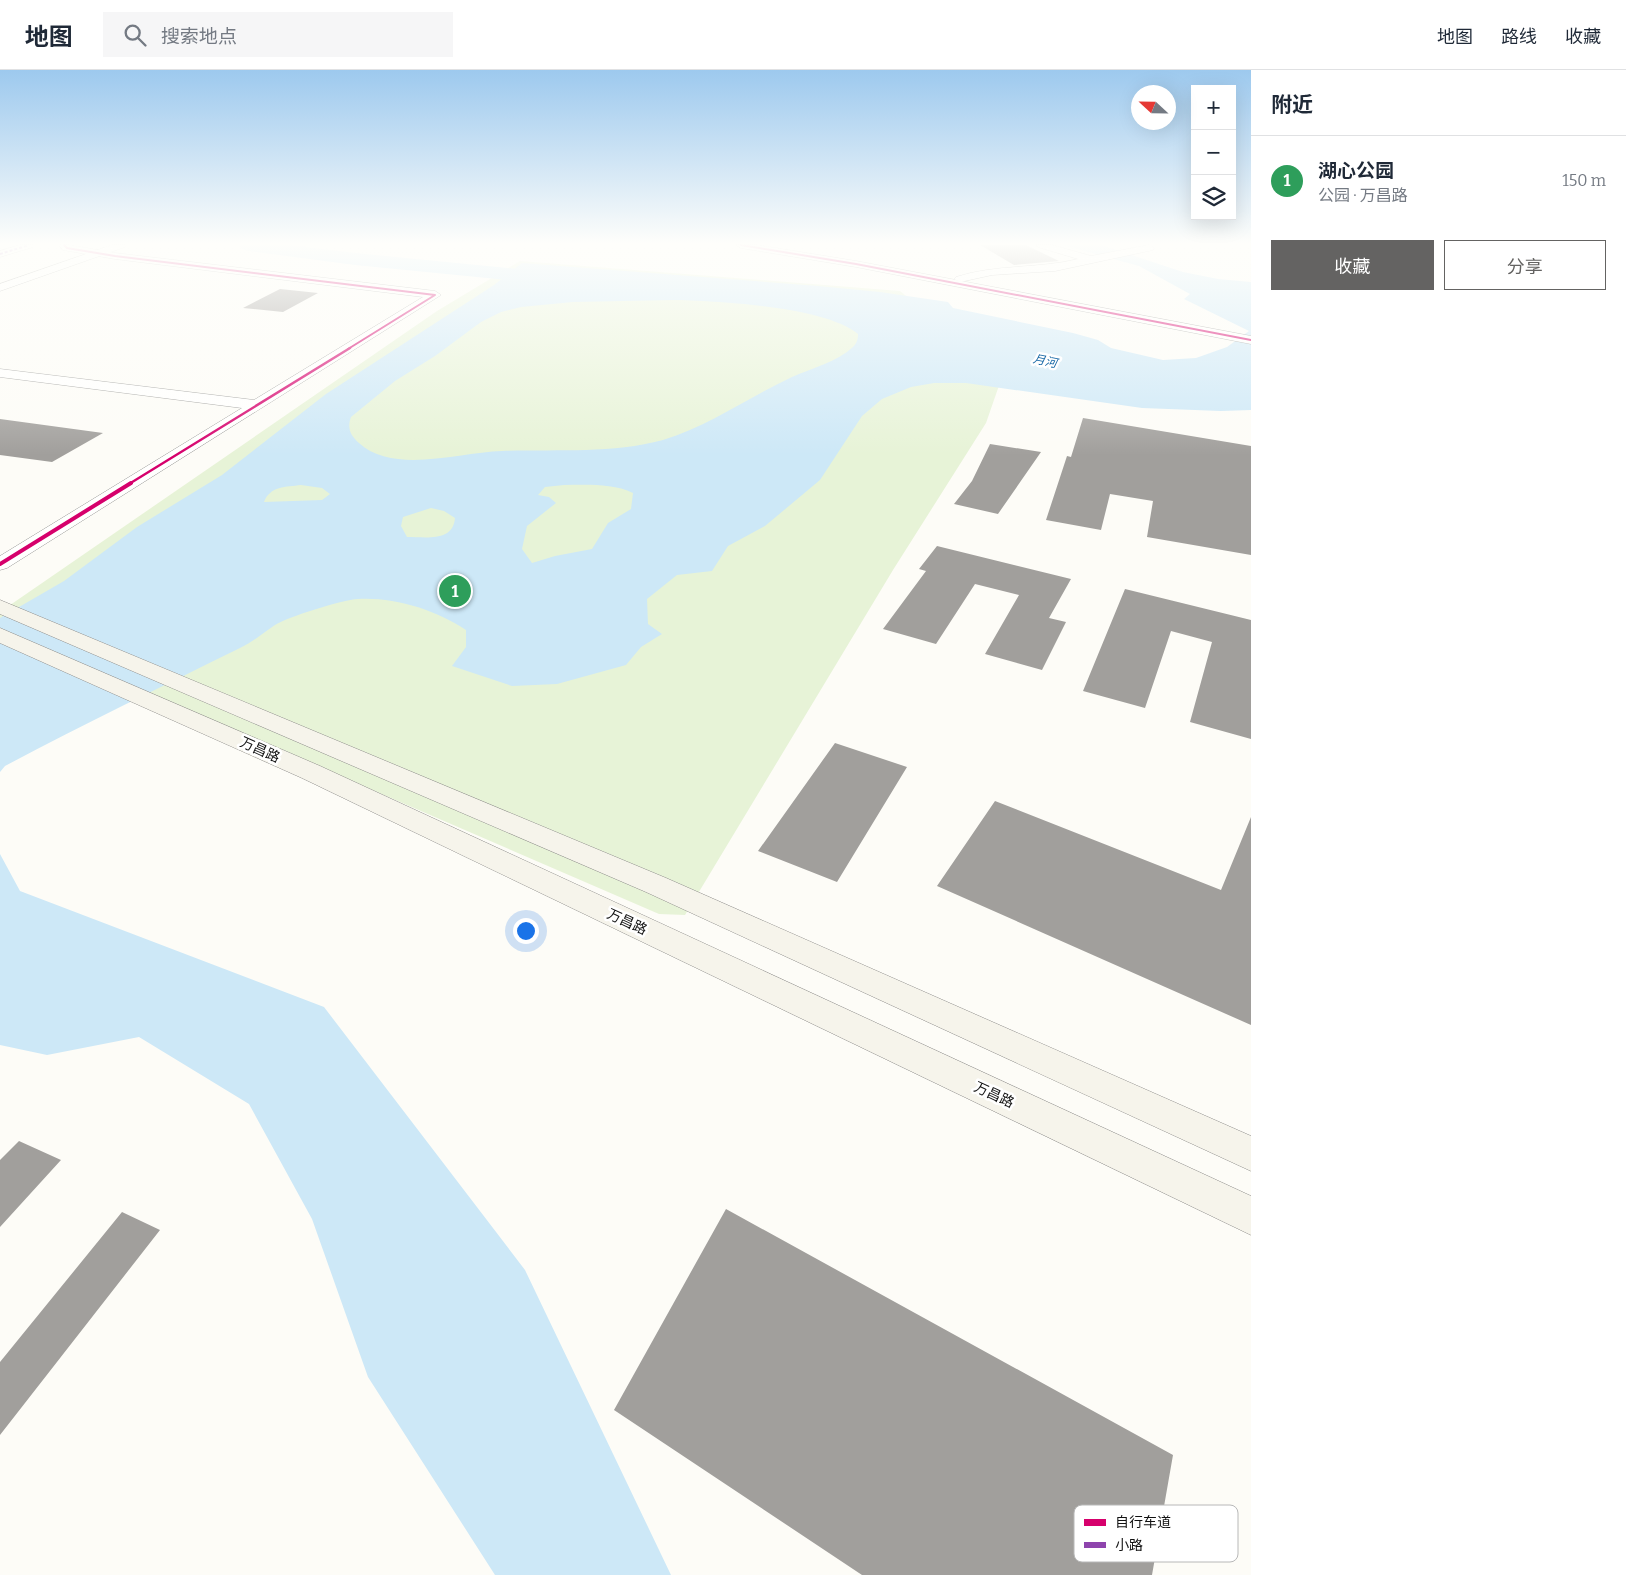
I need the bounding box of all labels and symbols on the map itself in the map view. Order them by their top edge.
north arrow [1131,85,1176,130]
water label: 月河 [1032,352,1060,371]
pin: 1 [439,572,471,610]
street label: 万昌路 [237,734,283,766]
street label: 万昌路 [604,905,650,939]
your location [513,918,539,944]
street label: 万昌路 [971,1078,1017,1112]
legend [1074,1505,1238,1562]
text: 自行车道 [1115,1514,1171,1531]
text: 小路 [1115,1537,1143,1554]

